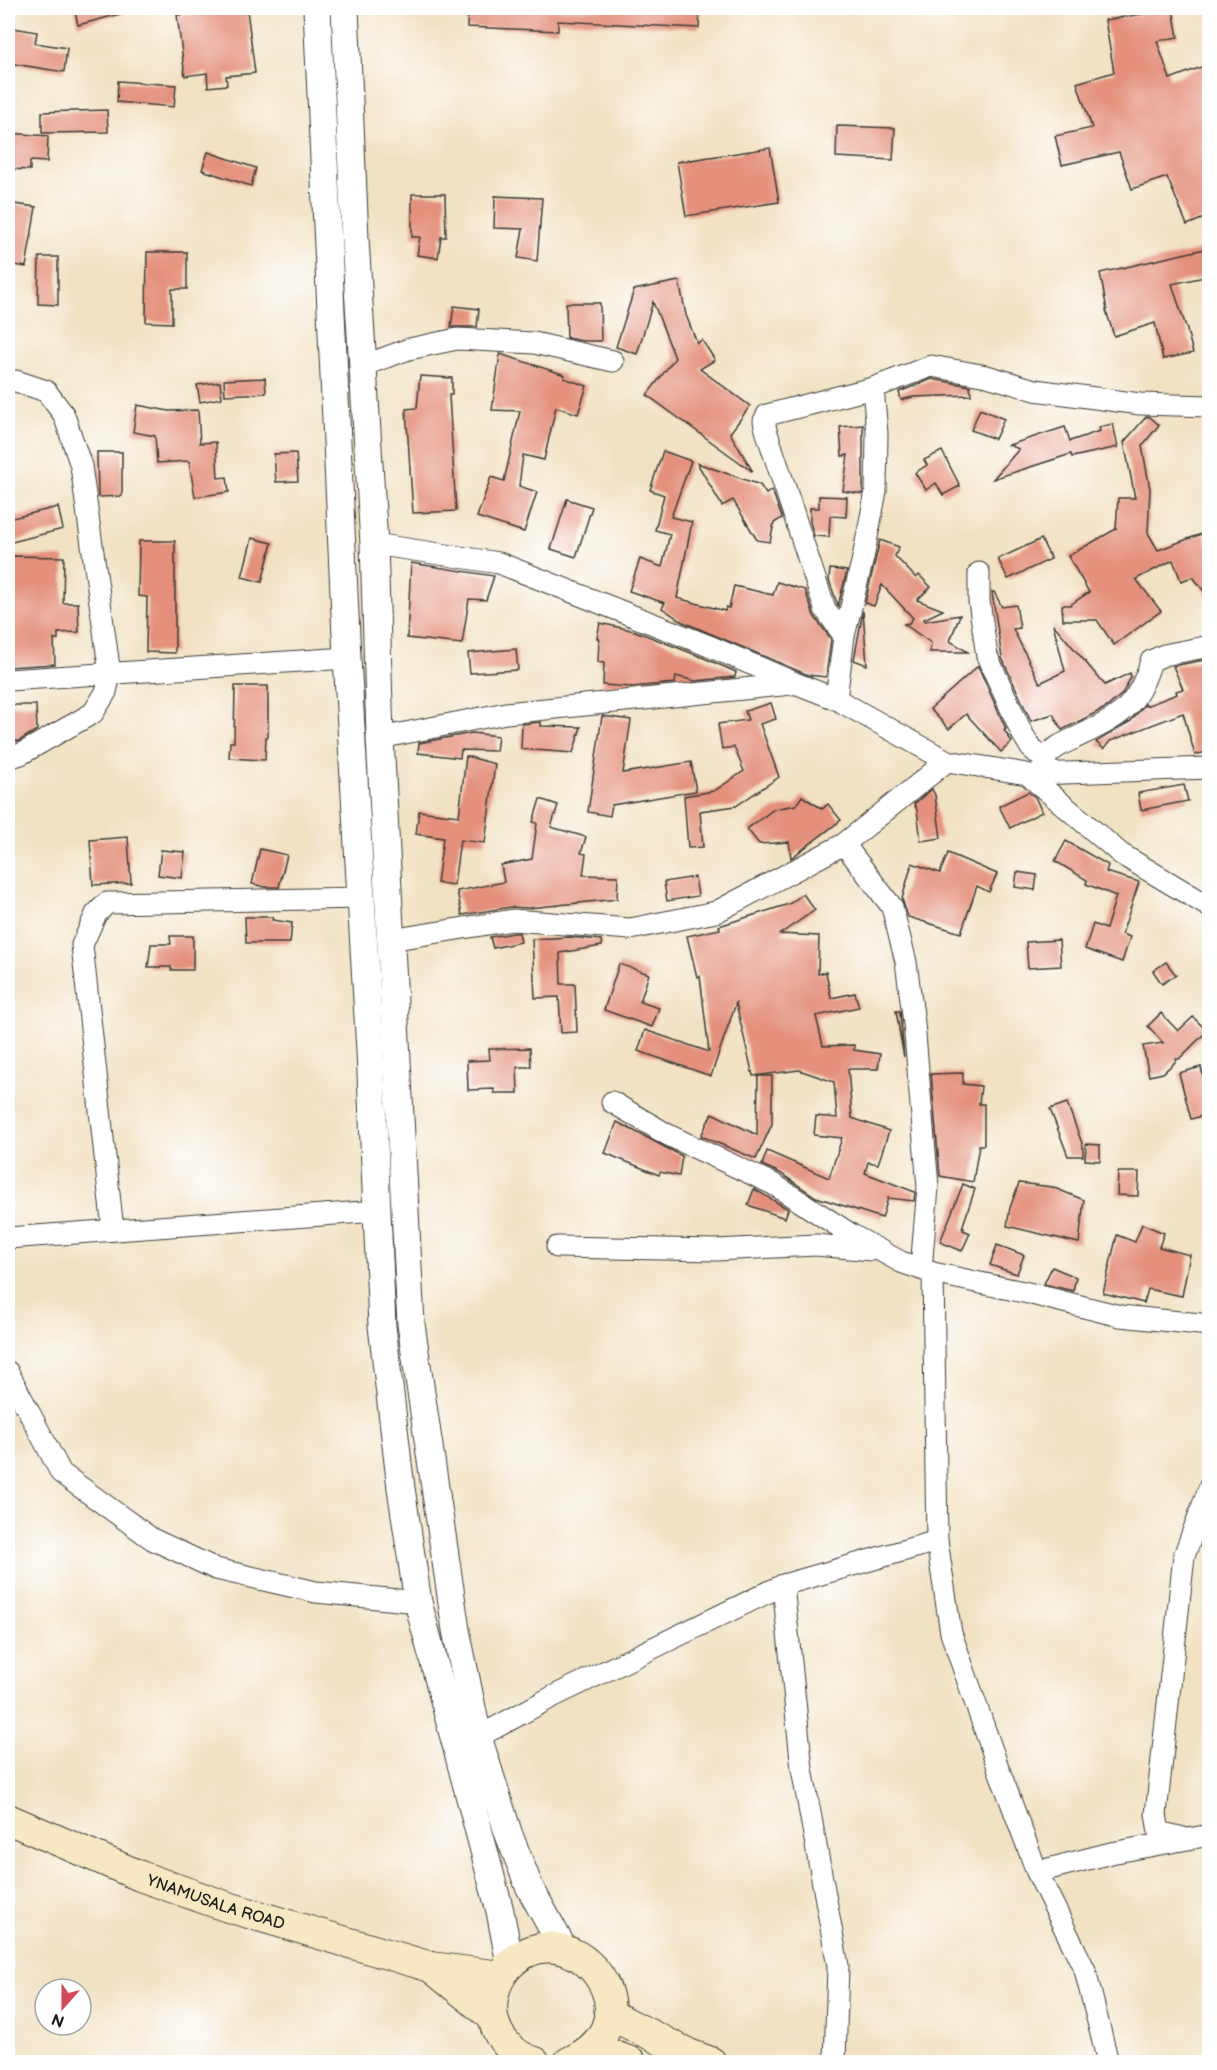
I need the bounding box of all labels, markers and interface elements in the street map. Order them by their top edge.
street label: YNAMUSALA ROAD [143,1871,287,1934]
north arrow [33,1977,93,2037]
text: N [49,2009,67,2031]

